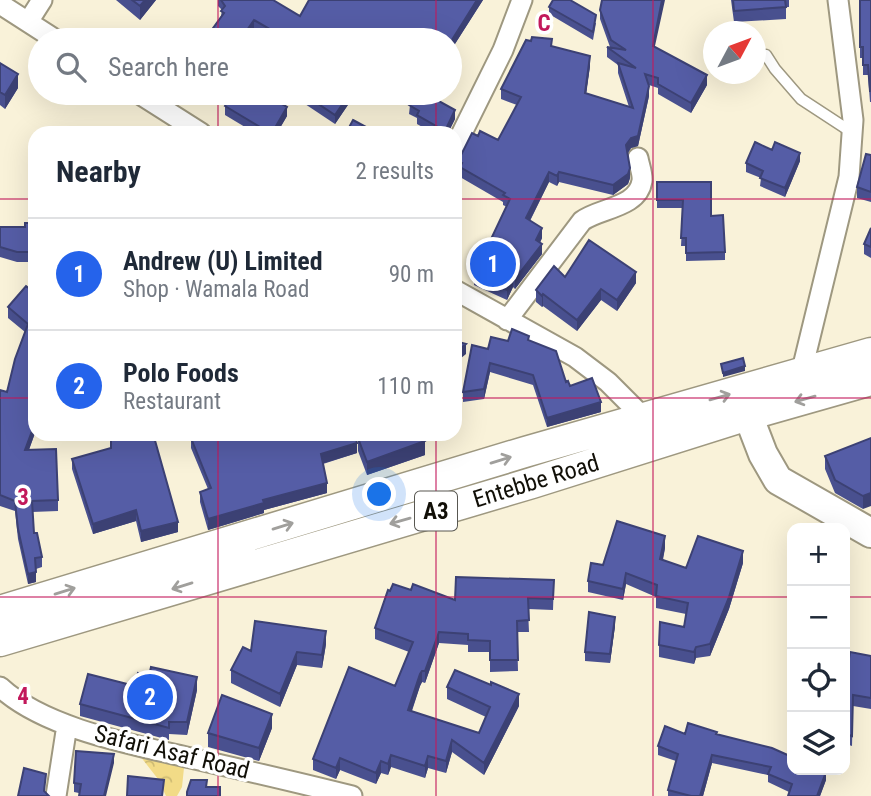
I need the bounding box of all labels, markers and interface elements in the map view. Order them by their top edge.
text: C [537,10,551,37]
north arrow [703,21,766,84]
search box [28,28,462,105]
icon: search [52,48,90,86]
text: Search here [108,52,229,82]
text: Nearby [56,154,141,189]
text: 2 results [356,158,434,185]
pin: 1 [470,238,516,290]
text: Andrew (U) Limited [123,246,323,276]
text: 1 [73,261,85,288]
text: 90 m [389,261,434,288]
text: Shop · Wamala Road [123,276,309,303]
text: Polo Foods [123,358,239,388]
text: 2 [73,373,85,400]
text: 110 m [377,373,434,400]
text: Restaurant [123,388,221,415]
one-way arrow [708,389,730,402]
one-way arrow [795,393,817,406]
street label: Entebbe Road [469,449,603,513]
one-way arrow [490,452,512,465]
your location [362,477,396,511]
text: 3 [17,484,29,511]
road number: A3 [415,491,457,530]
one-way arrow [389,516,411,529]
one-way arrow [272,519,294,532]
map controls [787,523,850,775]
button: + [787,523,850,586]
one-way arrow [171,580,193,593]
one-way arrow [54,584,76,597]
button: − [787,586,850,649]
button: locate [787,649,850,712]
pin: 2 [127,671,173,723]
text: 4 [17,683,29,710]
button: layers [787,712,850,775]
street label: Safari Asaf Road [92,719,252,785]

